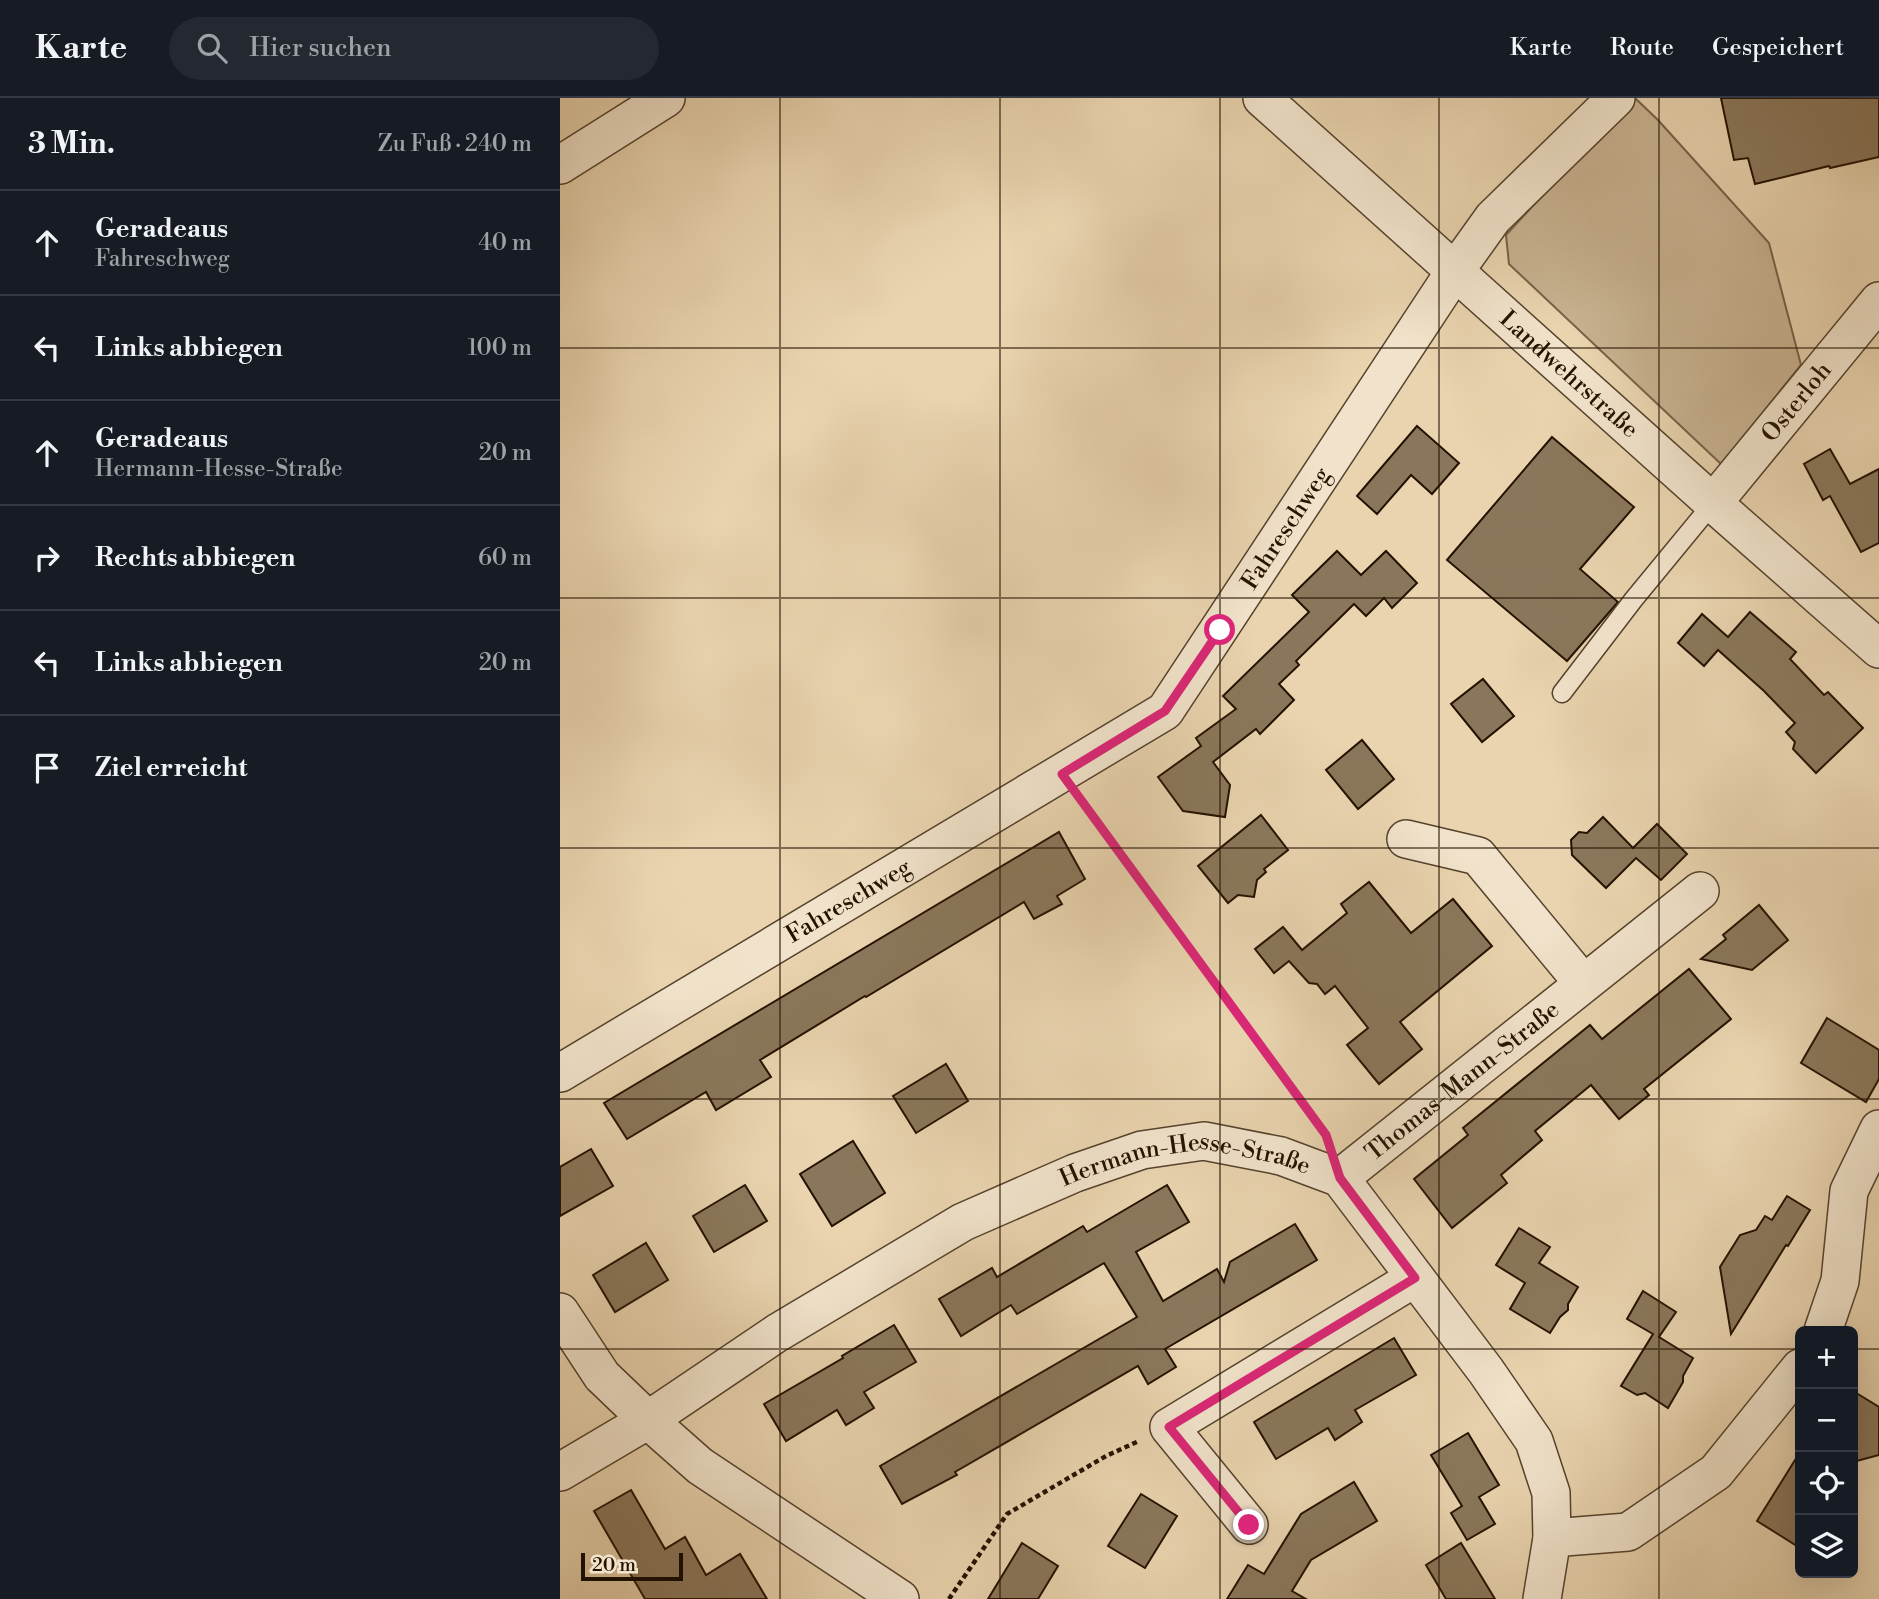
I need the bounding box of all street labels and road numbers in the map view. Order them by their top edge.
street label: Landwehrstraße [1493,304,1644,445]
street label: Osterloh [1755,356,1839,449]
street label: Fahreschweg [1235,461,1338,596]
street label: Fahreschweg [781,852,917,950]
street label: Thomas-Mann-Straße [1359,995,1566,1168]
street label: Hermann-Hesse-Straße [1055,1126,1315,1194]

